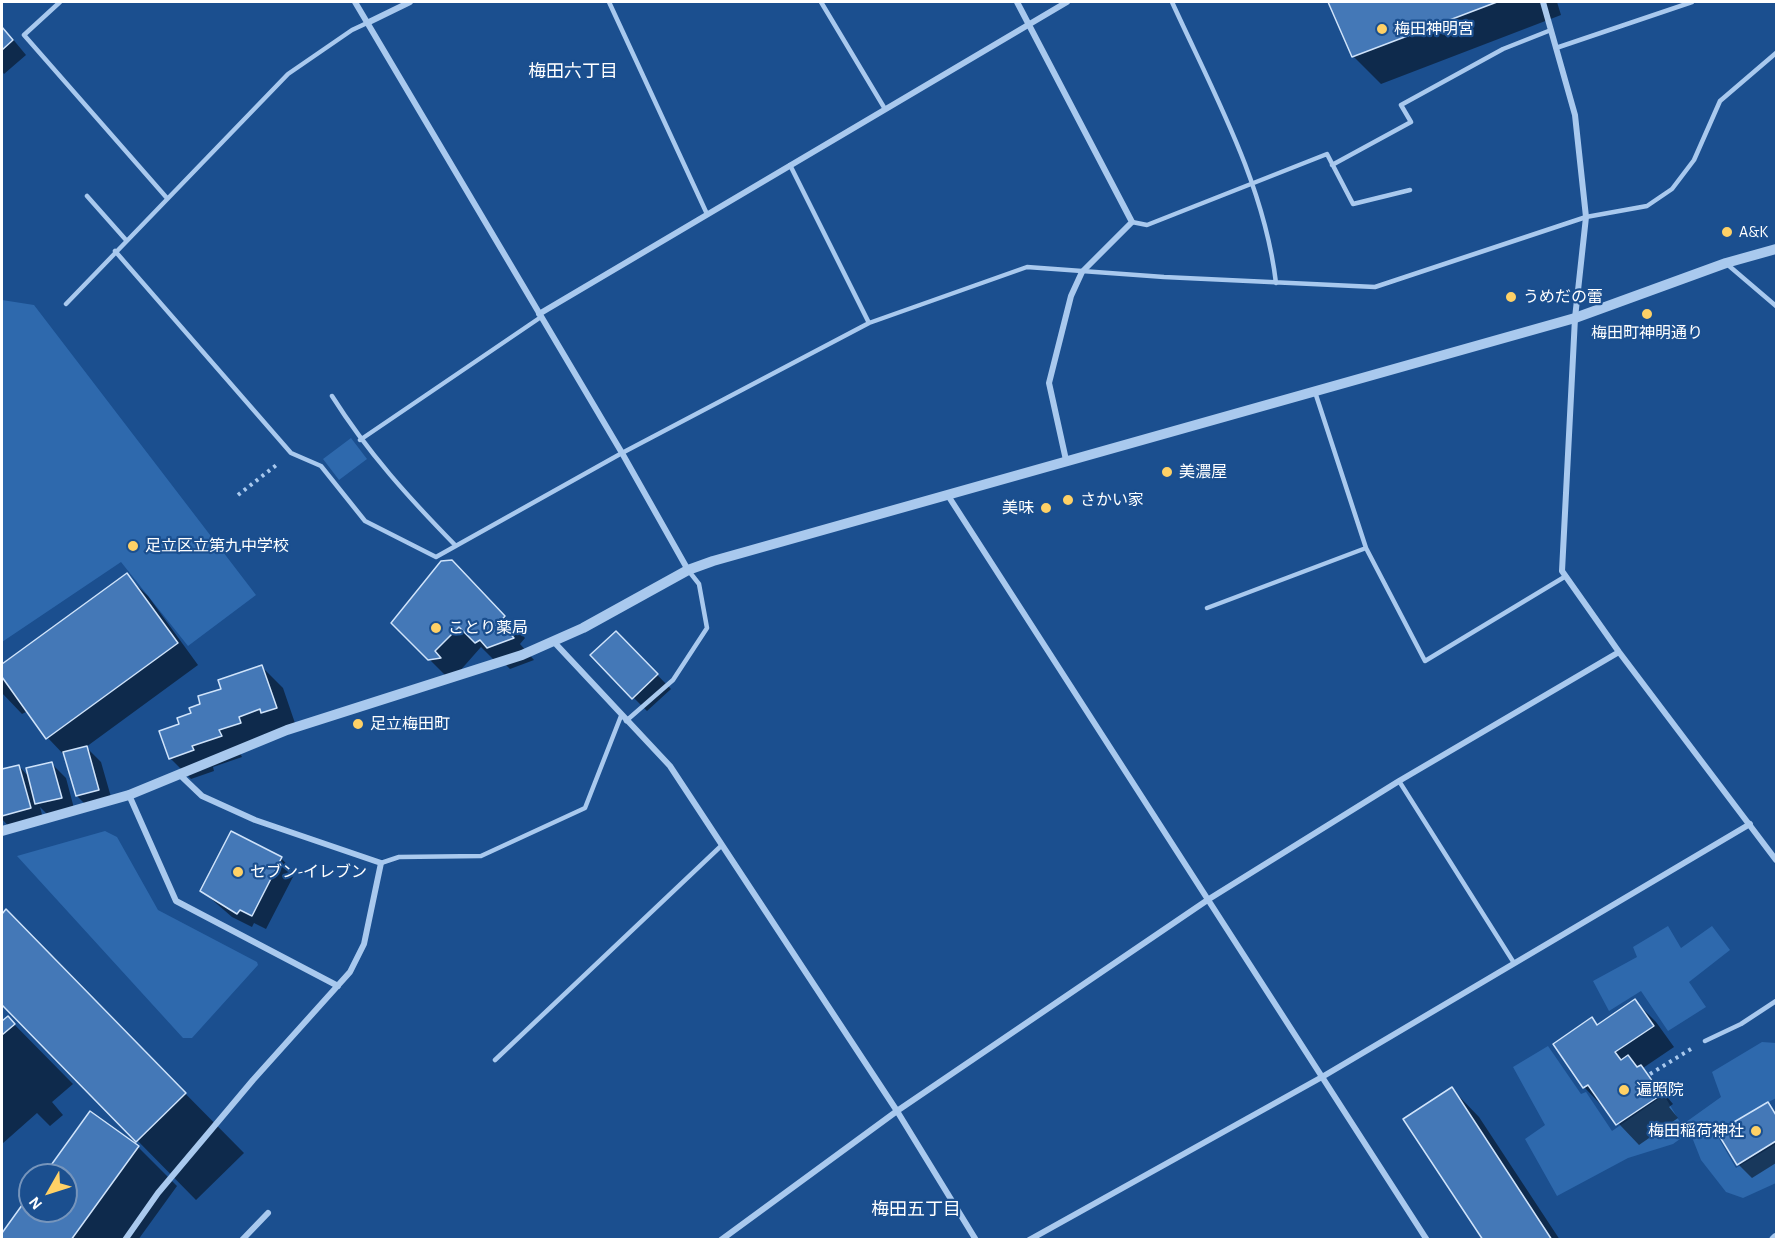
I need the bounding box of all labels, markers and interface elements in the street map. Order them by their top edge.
place label: 梅田神明宮 [1394,19,1474,39]
marker: 梅田神明宮 [1375,22,1389,36]
district label: 梅田六丁目 [528,61,618,83]
place label: A&K [1739,222,1768,242]
marker: A&K [1720,225,1734,239]
place label: うめだの蕾 [1523,287,1603,307]
marker: うめだの蕾 [1504,290,1518,304]
marker: 梅田町神明通り [1640,307,1654,321]
place label: 梅田町神明通り [1591,323,1703,343]
place label: 美濃屋 [1179,462,1227,482]
marker: 美濃屋 [1160,465,1174,479]
place label: さかい家 [1080,490,1144,510]
marker: さかい家 [1061,493,1075,507]
place label: 美味 [1002,498,1034,518]
marker: 美味 [1039,501,1053,515]
place label: 足立区立第九中学校 [145,536,289,556]
marker: 足立区立第九中学校 [126,539,140,553]
place label: ことり薬局 [448,618,528,638]
marker: ことり薬局 [429,621,443,635]
place label: 足立梅田町 [370,714,450,734]
marker: 足立梅田町 [351,717,365,731]
place label: セブン-イレブン [250,862,367,882]
marker: セブン-イレブン [231,865,245,879]
place label: 遍照院 [1636,1080,1684,1100]
marker: 遍照院 [1617,1083,1631,1097]
place label: 梅田稲荷神社 [1648,1121,1744,1141]
marker: 梅田稲荷神社 [1749,1124,1763,1138]
north arrow [18,1163,78,1223]
text: N [26,1194,45,1212]
district label: 梅田五丁目 [871,1199,961,1221]

